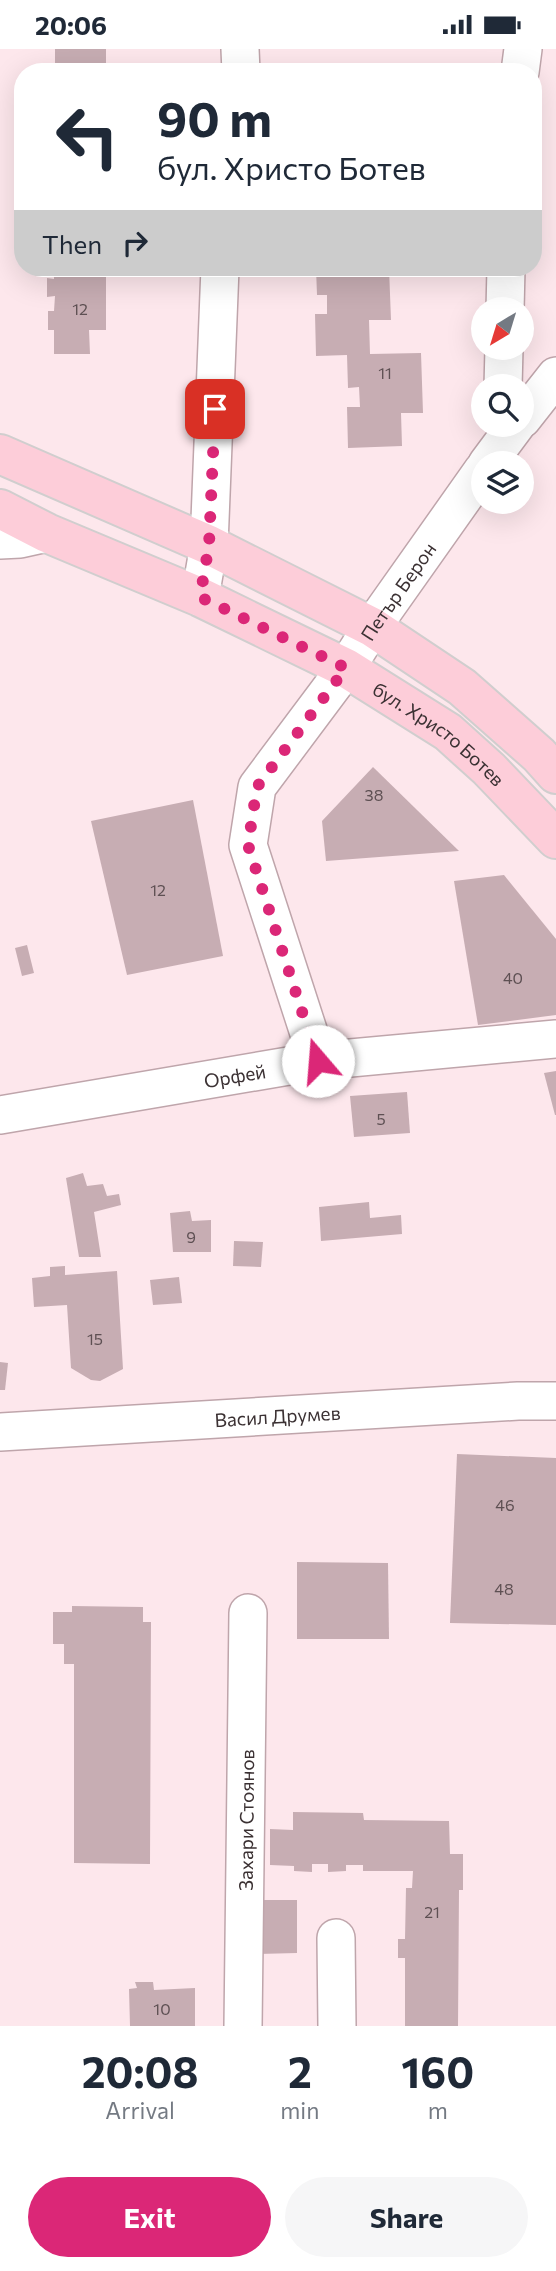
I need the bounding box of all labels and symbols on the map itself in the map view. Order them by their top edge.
north arrow [471,297,534,361]
house number: 12 [72,299,88,318]
house number: 11 [378,363,392,382]
pin [185,379,245,439]
street label: Петър Берон [355,537,440,644]
street label: бул. Христо Ботев [369,676,510,790]
house number: 38 [365,785,383,804]
house number: 12 [150,880,166,899]
house number: 40 [503,968,523,987]
position arrow [281,1024,355,1098]
street label: Орфей [202,1059,267,1092]
house number: 5 [376,1109,386,1128]
house number: 9 [186,1227,196,1246]
house number: 15 [87,1329,103,1348]
street label: Васил Друмев [214,1400,341,1431]
house number: 46 [495,1495,515,1514]
house number: 48 [494,1579,514,1598]
street label: Захари Стоянов [233,1749,258,1891]
house number: 21 [424,1902,440,1921]
house number: 10 [153,1999,171,2018]

